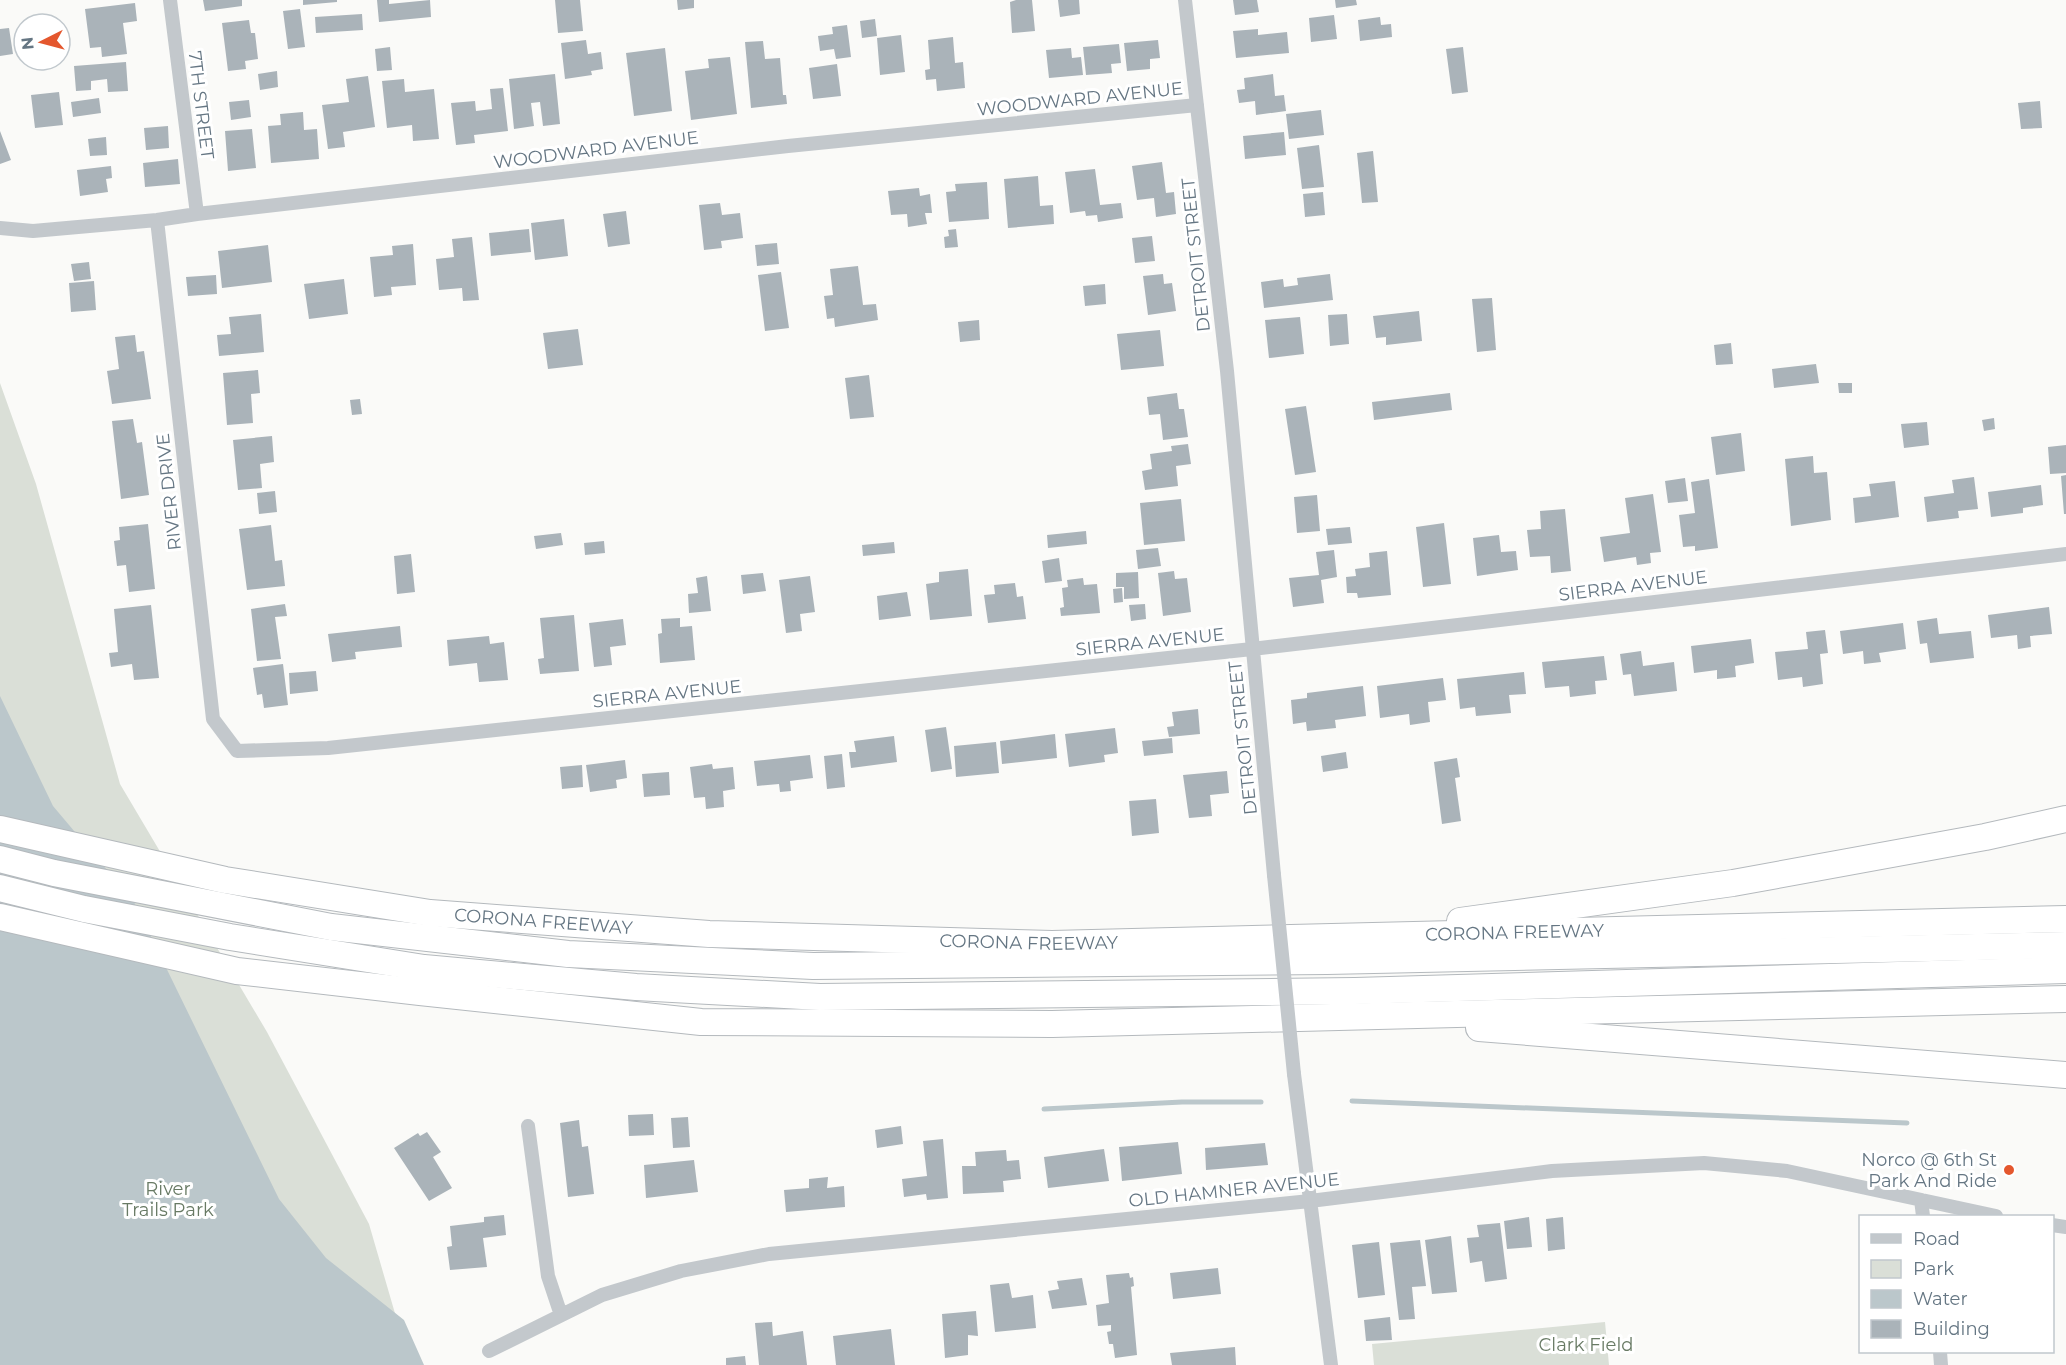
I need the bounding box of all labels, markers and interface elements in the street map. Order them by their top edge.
north arrow [12,12,72,72]
text: N [17,36,38,51]
street label: 7TH STREET [183,50,219,161]
street label: WOODWARD AVENUE [976,77,1184,121]
street label: WOODWARD AVENUE [492,126,700,174]
street label: DETROIT STREET [1177,176,1215,333]
street label: RIVER DRIVE [152,432,186,552]
street label: SIERRA AVENUE [1557,566,1709,606]
street label: SIERRA AVENUE [1074,623,1226,661]
street label: DETROIT STREET [1224,659,1262,816]
street label: SIERRA AVENUE [591,675,743,713]
street label: CORONA FREEWAY [453,904,634,939]
street label: CORONA FREEWAY [1425,919,1605,946]
street label: CORONA FREEWAY [939,930,1119,955]
place label: Norco @ 6th St Park And Ride [1861,1149,1997,1192]
marker: Norco @ 6th St Park And Ride [2002,1163,2016,1177]
street label: OLD HAMNER AVENUE [1127,1168,1341,1212]
park label: River Trails Park [122,1178,214,1221]
legend [1859,1215,2054,1353]
text: Road [1913,1228,1960,1250]
text: Park [1913,1258,1954,1280]
text: Water [1913,1288,1968,1310]
text: Building [1913,1318,1990,1340]
park label: Clark Field [1539,1334,1633,1356]

